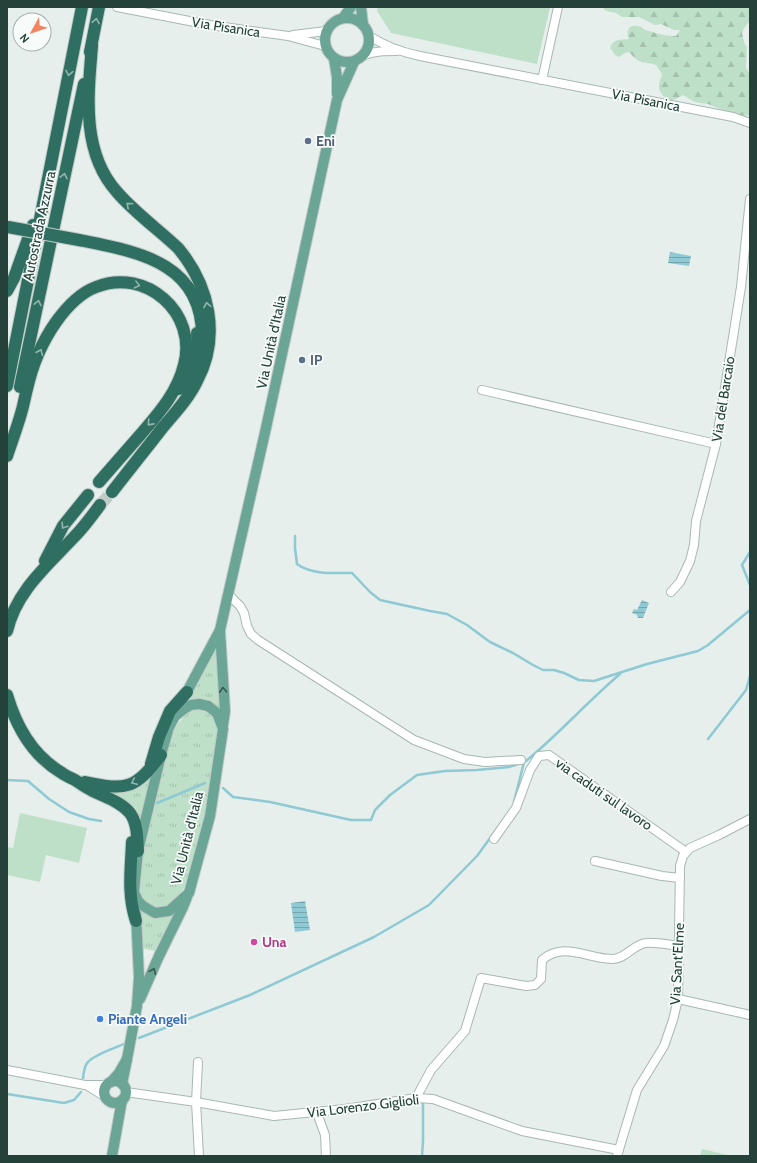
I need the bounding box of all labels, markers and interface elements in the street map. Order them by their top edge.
north arrow [12,12,52,52]
street label: Via Pisanica [190,13,262,41]
one-way arrow [92,18,100,24]
text: N [16,31,32,46]
one-way arrow [66,70,74,76]
street label: Via Pisanica [610,85,682,115]
place label: Eni [316,132,335,150]
marker: Eni [303,136,313,146]
street label: Autostrada Azzurra [19,169,60,283]
one-way arrow [60,172,68,179]
one-way arrow [126,202,134,209]
one-way arrow [134,281,140,289]
street label: Via Unità d'Italia [252,293,290,391]
one-way arrow [33,300,41,306]
one-way arrow [203,302,212,308]
one-way arrow [35,349,43,357]
place label: IP [310,351,323,369]
marker: IP [297,355,307,365]
street label: Via del Barcaio [707,355,739,443]
one-way arrow [148,418,155,426]
one-way arrow [61,522,69,529]
one-way arrow [219,687,228,693]
street label: via caduti sul lavoro [552,754,656,834]
one-way arrow [131,777,138,785]
street label: Via Unità d'Italia [167,789,207,886]
street label: Via Sant'Elme [666,922,688,1006]
place label: Una [262,933,287,951]
marker: Una [249,937,259,947]
one-way arrow [148,967,156,974]
place label: Piante Angeli [108,1010,187,1028]
marker: Piante Angeli [95,1014,105,1024]
street label: Via Lorenzo Giglioli [306,1090,420,1122]

